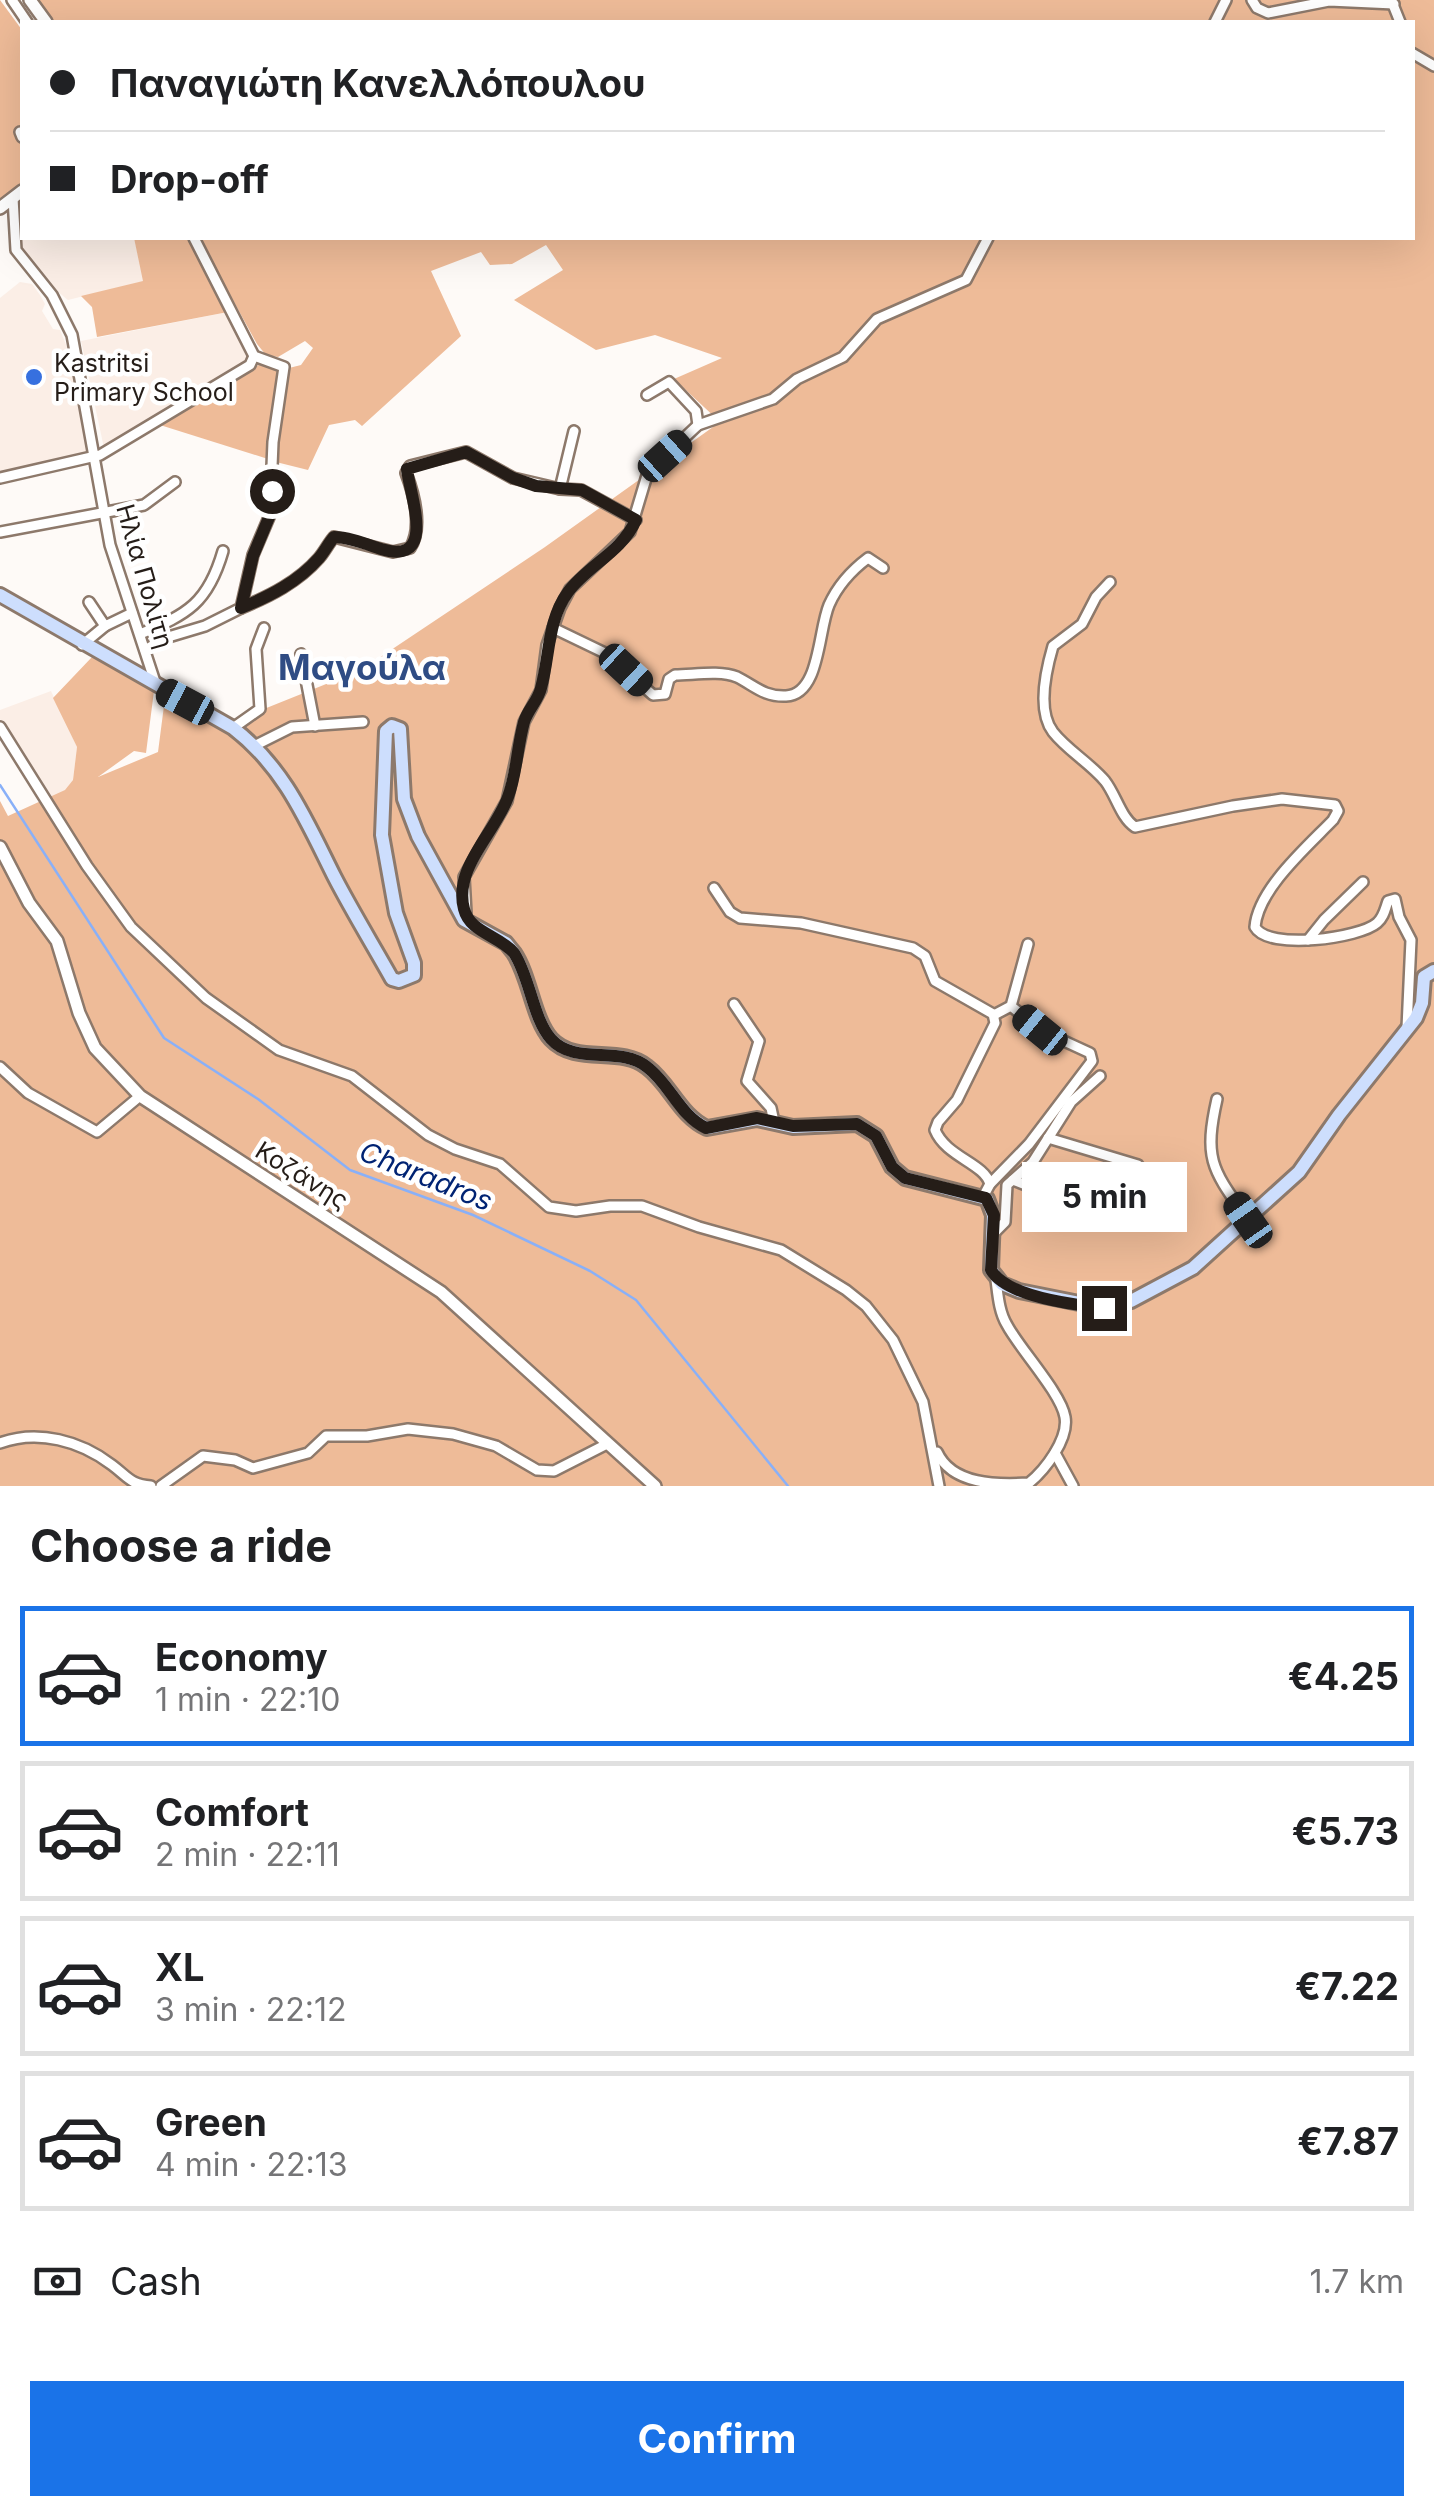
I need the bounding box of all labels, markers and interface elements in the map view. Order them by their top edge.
text: Παναγιώτη Κανελλόπουλου [110,60,646,106]
text: Drop-off [110,156,269,202]
place label: Kastritsi Primary School [54,348,234,407]
marker: Kastritsi Primary School [23,366,45,388]
car [633,425,697,487]
route start [250,469,295,514]
street label: Ηλία Πολίτη [110,501,180,651]
car [594,639,658,701]
district label: Μαγούλα [278,646,446,688]
car [151,675,219,729]
car [1007,999,1073,1061]
water label: Charadros [355,1134,497,1218]
street label: Κοζάνης [250,1135,354,1215]
callout: 5 min [1022,1163,1186,1233]
text: 5 min [1062,1177,1147,1216]
car [1219,1187,1277,1253]
route end [1082,1286,1127,1331]
text: Choose a ride [30,1518,332,1573]
icon: car [35,1631,125,1721]
text: Economy [155,1634,328,1680]
text: €4.25 [1288,1653,1399,1699]
text: 1 min · 22:10 [155,1680,340,1719]
icon: car [35,1786,125,1876]
text: Comfort [155,1789,309,1835]
text: €5.73 [1292,1808,1399,1854]
text: 2 min · 22:11 [155,1835,340,1874]
icon: car [35,1941,125,2031]
text: XL [155,1944,205,1990]
text: €7.22 [1295,1963,1399,2009]
text: 3 min · 22:12 [155,1990,346,2029]
icon: car [35,2096,125,2186]
text: Green [155,2099,267,2145]
text: €7.87 [1297,2118,1399,2164]
text: 4 min · 22:13 [155,2145,348,2184]
icon: cash [30,2254,85,2309]
text: Cash [110,2258,202,2304]
text: 1.7 km [1310,2262,1404,2301]
button: Confirm [30,2381,1404,2496]

